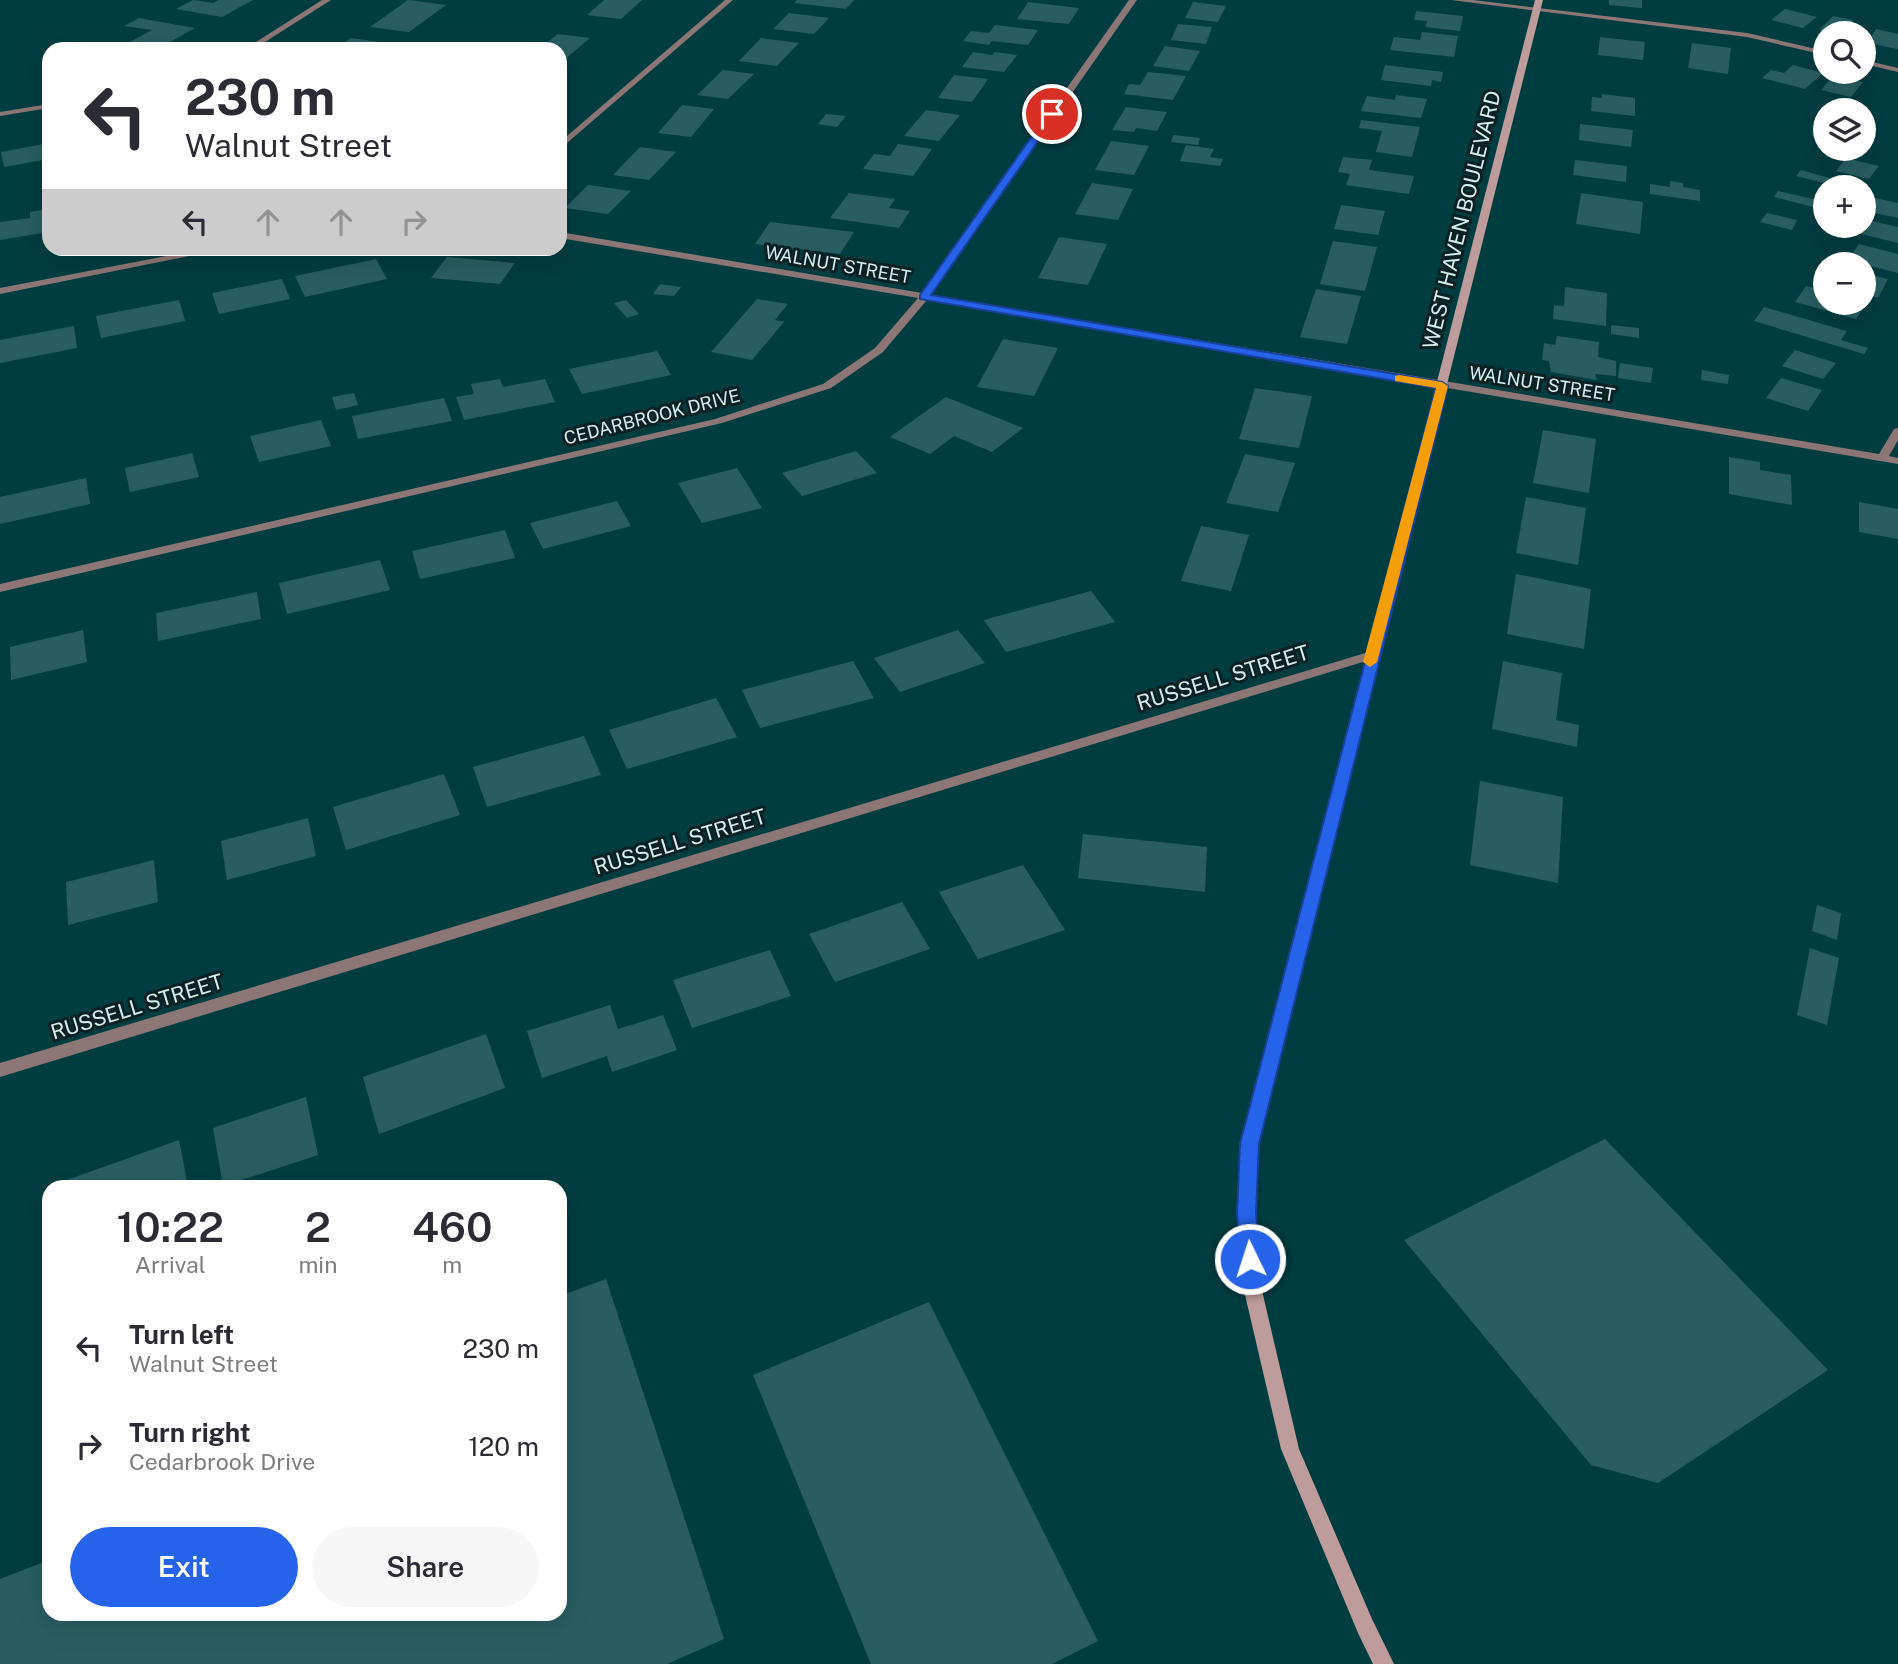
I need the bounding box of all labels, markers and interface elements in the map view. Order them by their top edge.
map controls [1813,21,1876,315]
button: search [1813,21,1876,84]
text: 230 m [185,68,335,126]
icon: left [70,70,161,161]
pin [1022,84,1082,144]
street label: WEST HAVEN BOULEVARD [1417,88,1506,352]
icon: arrive [1033,95,1071,133]
button: layers [1813,98,1876,161]
text: Walnut Street [185,127,392,164]
button: + [1813,175,1876,238]
icon: left [176,203,214,241]
icon: ahead [249,203,287,241]
icon: ahead [322,203,360,241]
icon: right [395,203,433,241]
street label: WALNUT STREET [764,241,913,288]
button: − [1813,252,1876,315]
street label: WALNUT STREET [1468,362,1617,405]
street label: CEDARBROOK DRIVE [562,384,742,449]
street label: RUSSELL STREET [1134,639,1312,716]
street label: RUSSELL STREET [591,803,769,880]
street label: RUSSELL STREET [48,968,226,1045]
text: 10:22 [117,1202,224,1251]
text: 2 [305,1202,331,1251]
text: 460 [412,1202,492,1251]
position arrow [1213,1222,1287,1296]
text: Arrival [135,1251,206,1278]
text: min [298,1251,337,1278]
text: m [442,1251,462,1278]
text: Turn left [129,1319,234,1350]
icon: left [70,1329,108,1367]
text: 230 m [463,1333,539,1364]
text: Walnut Street [129,1350,278,1377]
text: Turn right [129,1417,251,1448]
icon: right [70,1427,108,1465]
text: 120 m [468,1431,539,1462]
text: Cedarbrook Drive [129,1448,315,1475]
button: Exit [70,1527,298,1607]
button: Share [312,1527,539,1607]

